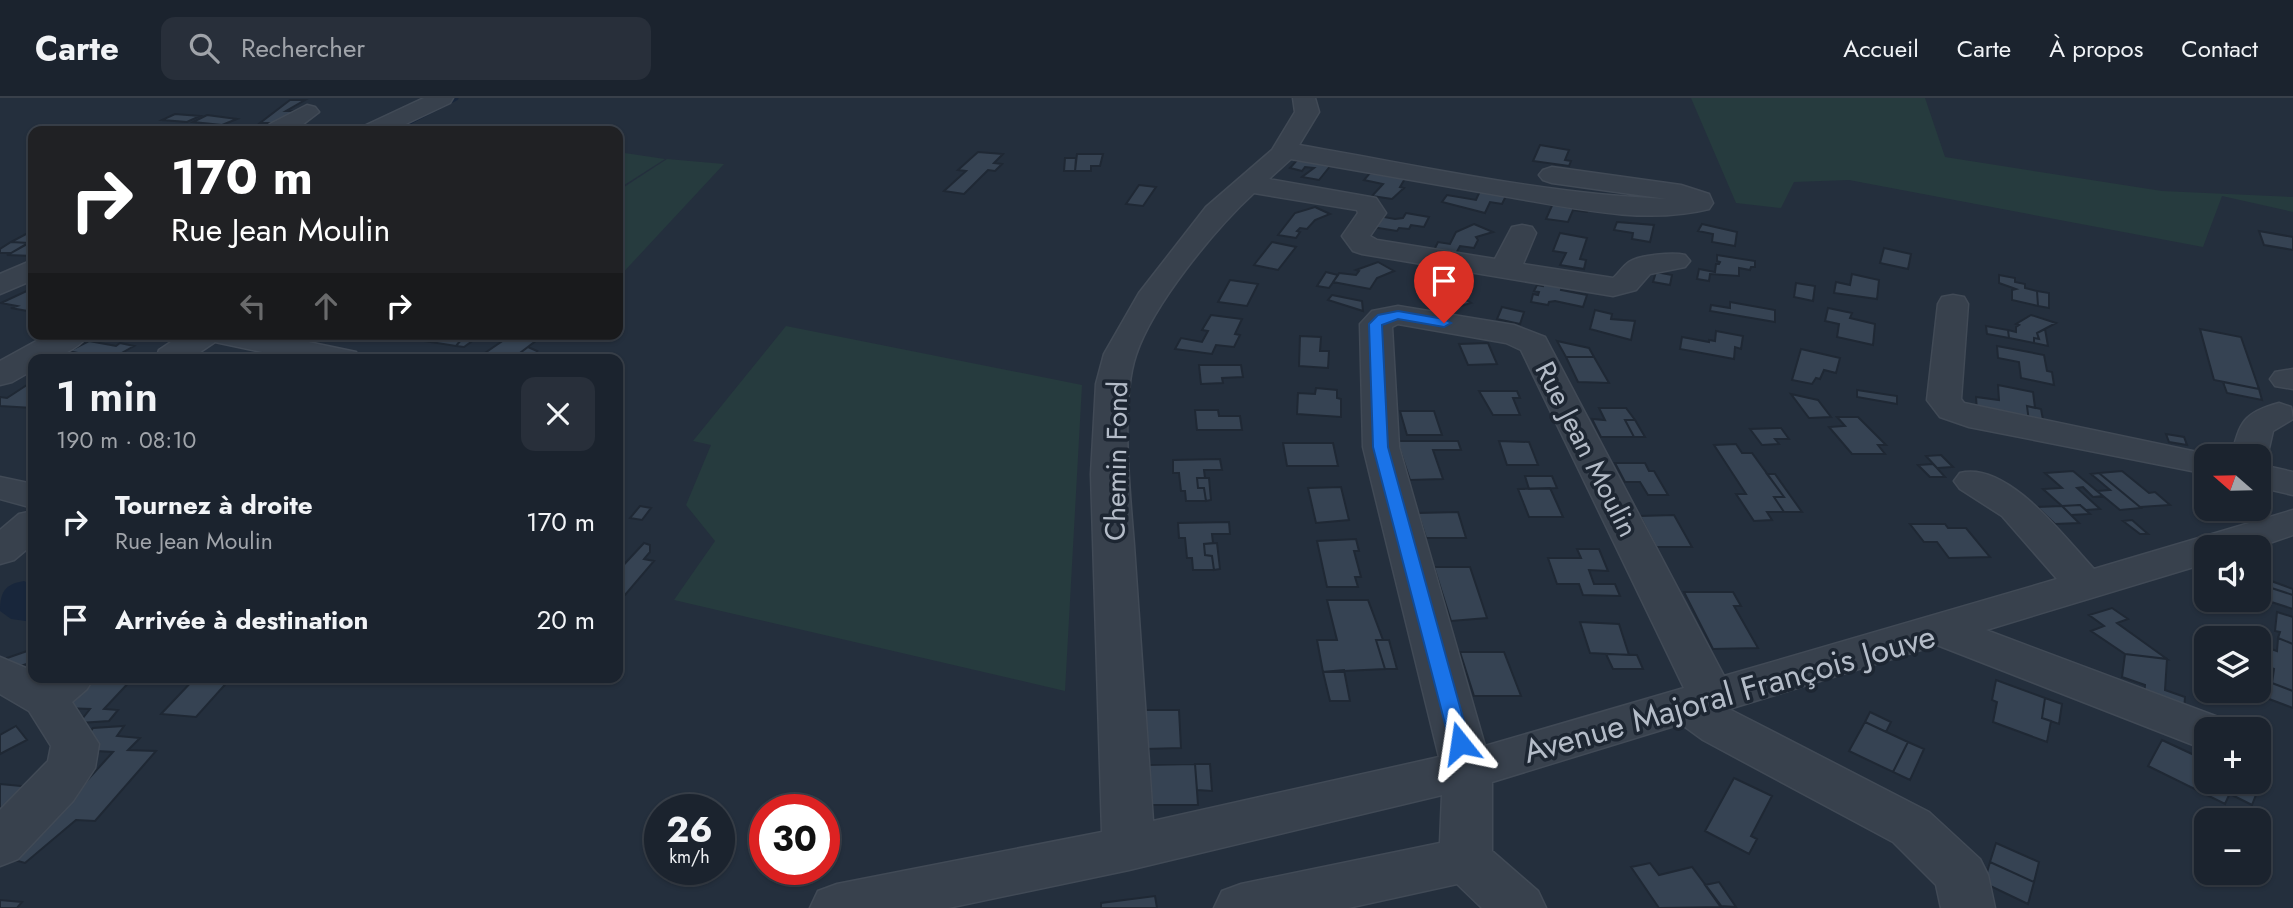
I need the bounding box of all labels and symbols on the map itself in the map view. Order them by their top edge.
pin [1414,251,1474,323]
street label: Rue Jean Moulin [1525,354,1648,544]
street label: Chemin Fond [1095,381,1138,541]
north arrow [2194,444,2272,522]
street label: Avenue Majoral François Jouve [1518,612,1941,775]
position arrow [1423,706,1497,780]
speed limit sign: 30 [749,794,840,885]

